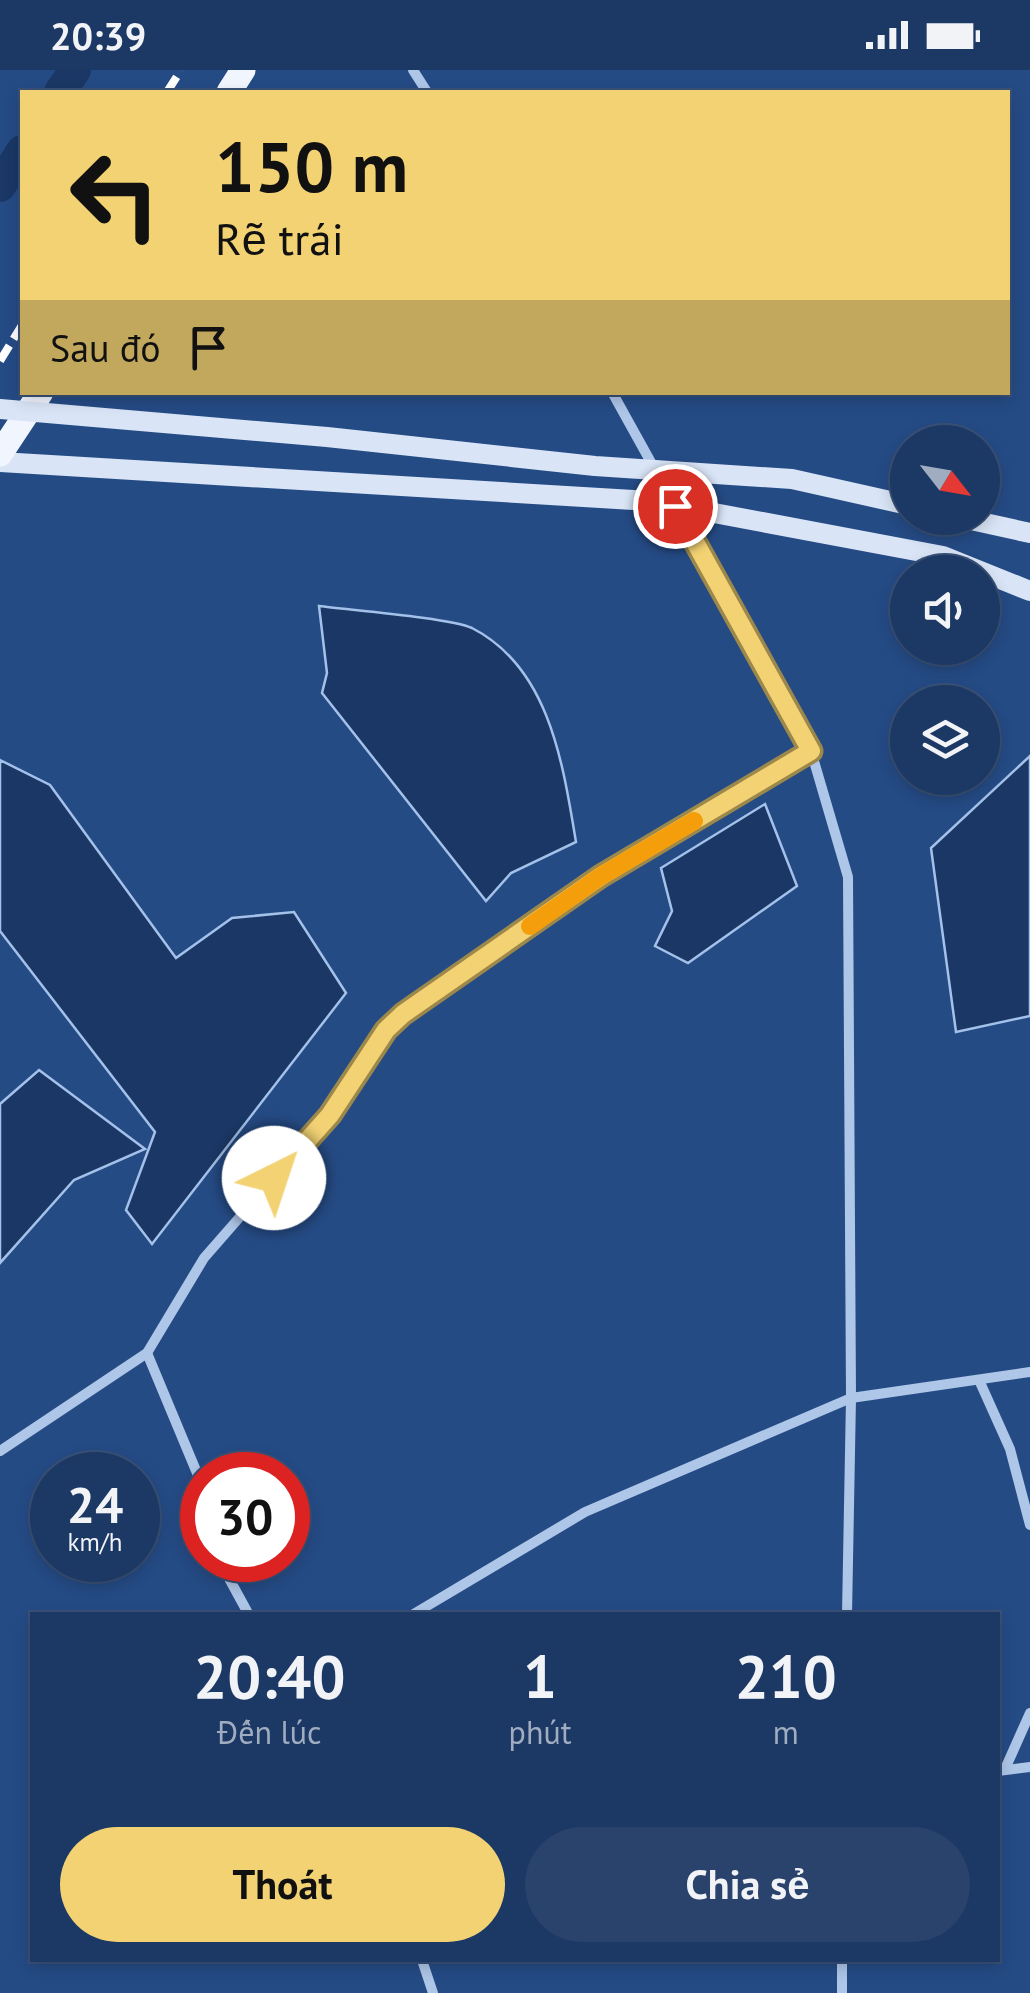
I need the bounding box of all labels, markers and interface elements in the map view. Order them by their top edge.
text: 20:39 [50,11,146,60]
text: 150 m [215,121,408,211]
icon: left [50,130,180,260]
text: Rẽ trái [215,209,344,267]
icon: arrive [181,320,236,375]
text: Sau đó [50,323,161,372]
north arrow [890,425,1000,535]
map controls [890,425,1000,795]
pin [633,464,718,549]
icon: arrive [648,479,703,534]
button: sound [890,555,1000,665]
button: layers [890,685,1000,795]
position arrow [222,1126,326,1230]
speed limit sign: 30 [180,1452,310,1582]
text: 24 [67,1472,123,1537]
text: km/h [68,1526,122,1558]
text: 20:40 [193,1637,345,1715]
text: 1 [523,1637,557,1715]
text: 210 [735,1637,837,1715]
text: Đến lúc [217,1711,322,1753]
text: phút [509,1711,572,1753]
text: m [773,1711,799,1753]
button: Thoát [60,1827,505,1942]
button: Chia sẻ [525,1827,970,1942]

